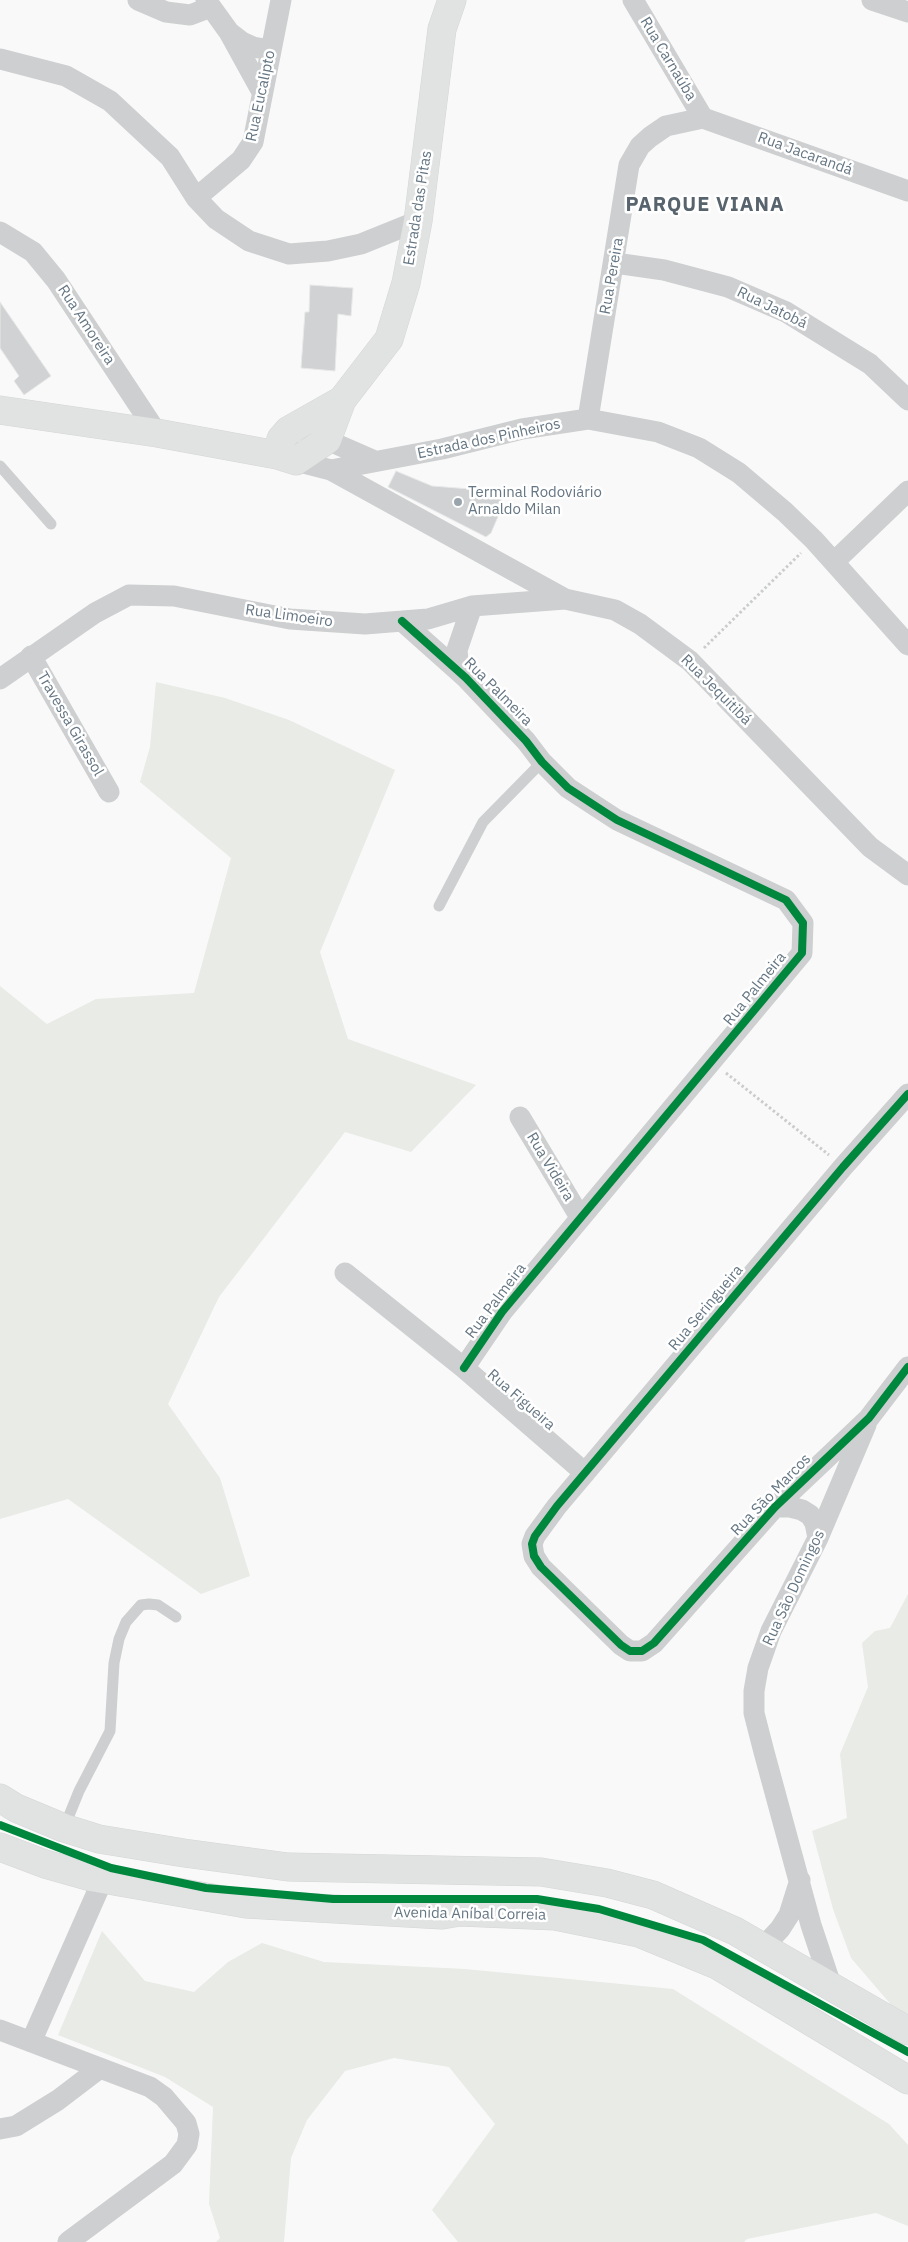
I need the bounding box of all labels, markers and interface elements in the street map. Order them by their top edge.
street label: Rua Carnaúba [636,14,700,104]
street label: Rua Eucalipto [243,49,279,143]
street label: Rua Jacarandá [755,129,855,179]
street label: Estrada das Pitas [400,149,436,267]
district label: PARQUE VIANA [624,193,786,217]
street label: Rua Pereira [596,236,628,316]
street label: Rua Amoreira [53,282,119,368]
street label: Rua Jatobá [734,283,810,333]
street label: Estrada dos Pinheiros [416,415,562,463]
place label: Terminal Rodoviário Arnaldo Milan [468,484,602,519]
marker: Terminal Rodoviário Arnaldo Milan [452,496,464,508]
street label: Rua Limoeiro [244,601,334,631]
street label: Rua Jequitibá [677,651,755,729]
street label: Rua Palmeira [460,654,536,730]
street label: Travessa Girassol [33,669,107,779]
street label: Rua Palmeira [720,949,790,1029]
street label: Rua Videira [523,1129,577,1205]
street label: Rua Palmeira [462,1260,530,1342]
street label: Rua Seringueira [665,1262,747,1354]
street label: Rua Figueira [484,1366,558,1434]
street label: Rua São Marcos [727,1450,815,1540]
street label: Rua São Domingos [759,1527,829,1649]
street label: Avenida Aníbal Correia [394,1904,546,1924]

